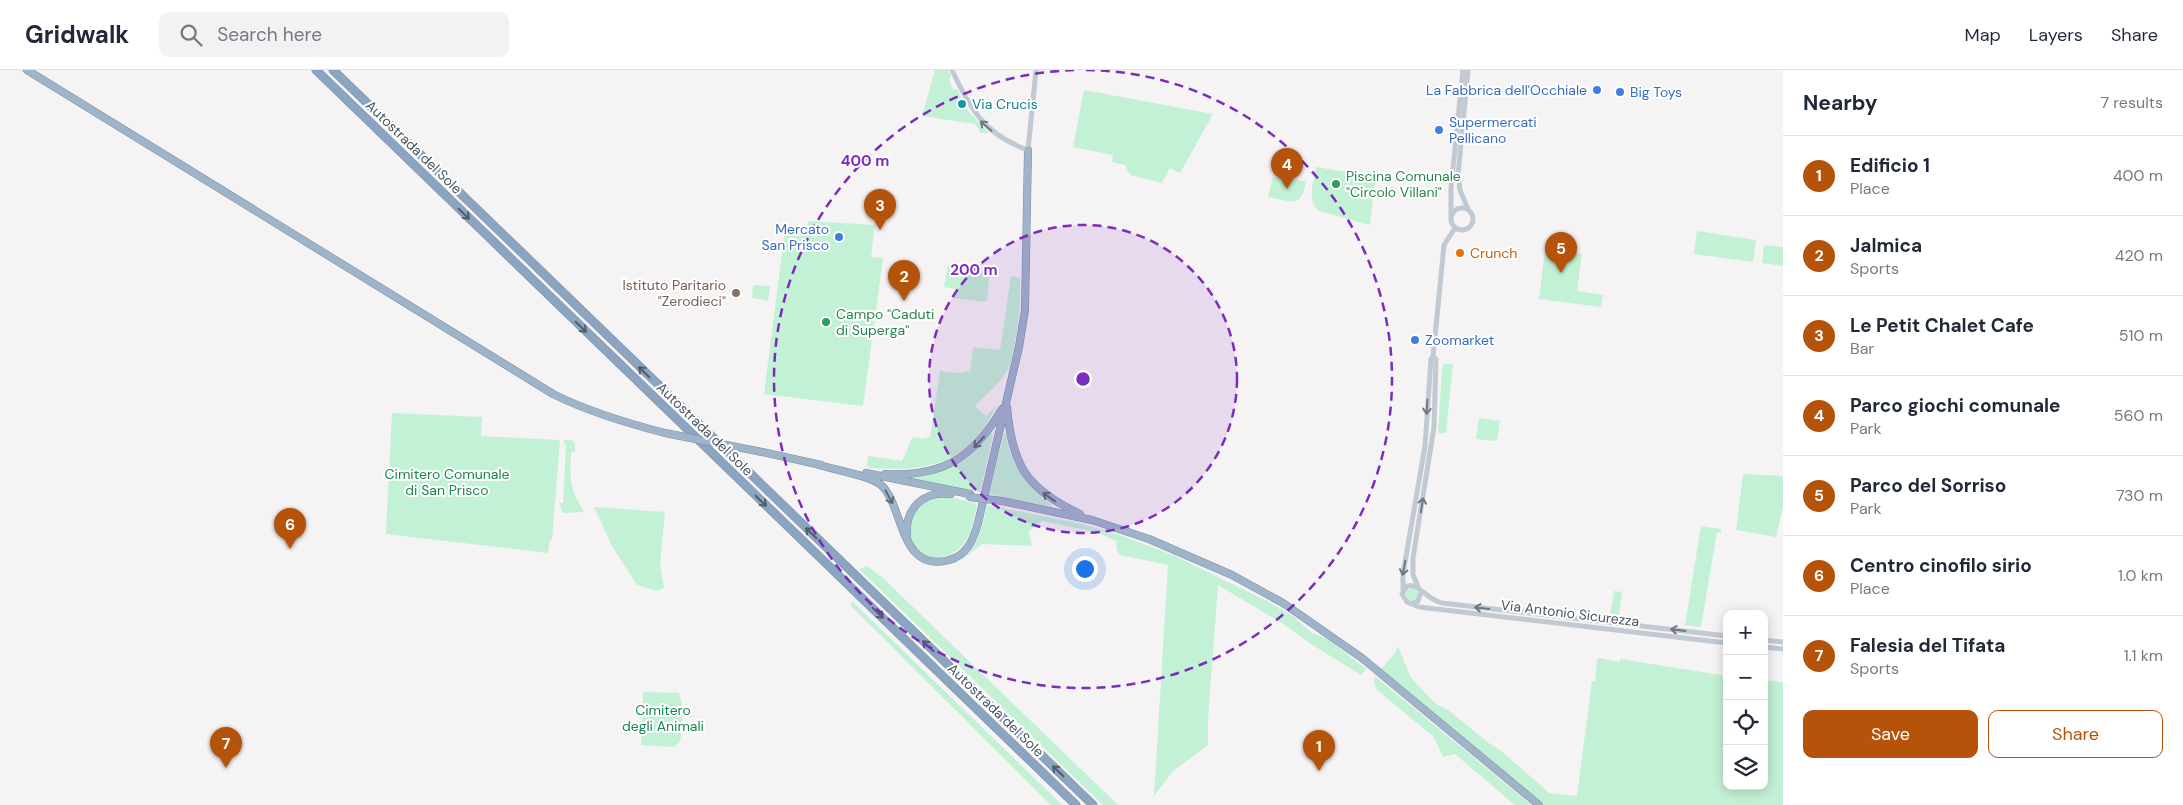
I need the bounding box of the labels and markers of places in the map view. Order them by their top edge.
place label: La Fabbrica dell'Occhiale [1426,81,1587,99]
place label: Big Toys [1630,83,1682,101]
marker: La Fabbrica dell'Occhiale [1591,84,1603,96]
marker: Big Toys [1614,86,1626,98]
place label: Via Crucis [972,95,1038,113]
marker: Via Crucis [956,98,968,110]
place label: Supermercati Pellicano [1449,113,1537,147]
marker: Supermercati Pellicano [1433,124,1445,136]
pin: 4 [1271,148,1303,189]
place label: Piscina Comunale "Circolo Villani" [1346,167,1461,201]
marker: Piscina Comunale "Circolo Villani" [1330,178,1342,190]
pin: 3 [864,189,896,230]
place label: Mercato San Prisco [762,220,829,254]
marker: Mercato San Prisco [833,231,845,243]
pin: 5 [1545,232,1577,273]
place label: Crunch [1470,244,1517,262]
marker: Crunch [1454,247,1466,259]
pin: 2 [888,260,920,301]
place label: Istituto Paritario "Zerodieci" [622,276,726,310]
marker: Istituto Paritario "Zerodieci" [730,287,742,299]
place label: Campo "Caduti di Superga" [836,305,934,339]
marker: Campo "Caduti di Superga" [820,316,832,328]
place label: Zoomarket [1425,331,1494,349]
marker: Zoomarket [1409,334,1421,346]
centre of rings [1074,370,1092,388]
pin: 6 [274,508,306,549]
pin: 7 [210,727,242,768]
pin: 1 [1303,730,1335,771]

